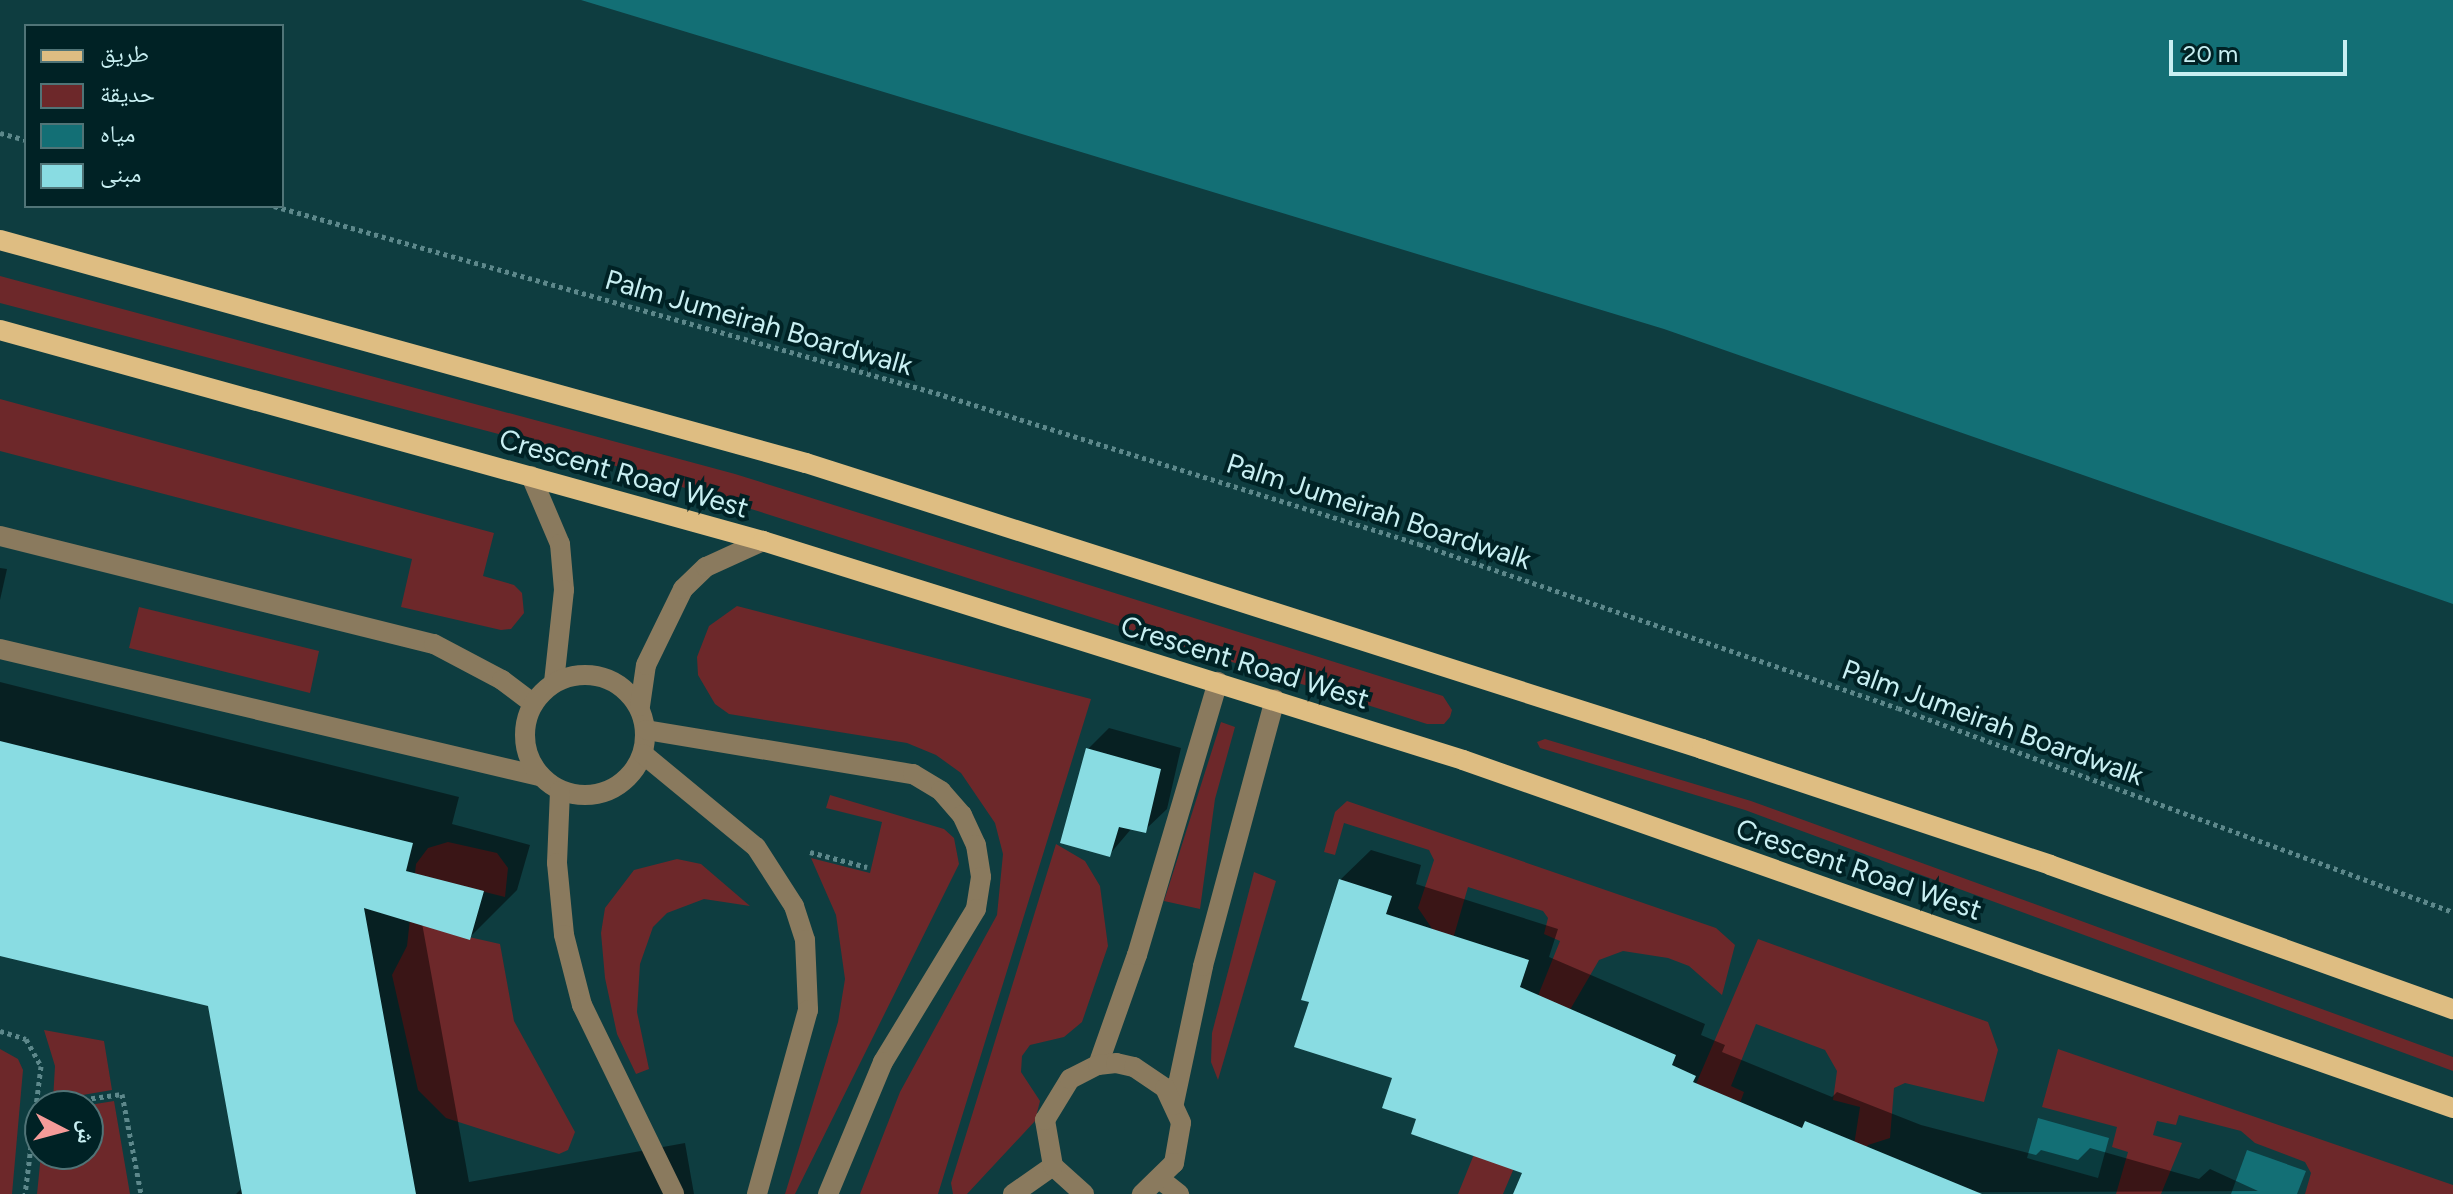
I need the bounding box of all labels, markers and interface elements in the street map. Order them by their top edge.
legend [24,24,284,208]
scale bar [2173,24,2351,74]
text: طريق [100,39,149,68]
text: 20 m [2183,39,2238,68]
text: حديقة [100,79,155,108]
text: مياه [100,119,135,148]
text: مبنى [100,159,141,188]
street label: Palm Jumeirah Boardwalk [601,262,917,382]
street label: Crescent Road West [496,421,752,525]
street label: Palm Jumeirah Boardwalk [1222,446,1536,576]
street label: Crescent Road West [1117,608,1373,716]
street label: Palm Jumeirah Boardwalk [1838,652,2148,792]
street label: Crescent Road West [1732,811,1986,927]
north arrow [24,1090,104,1170]
text: ش [72,1119,101,1145]

